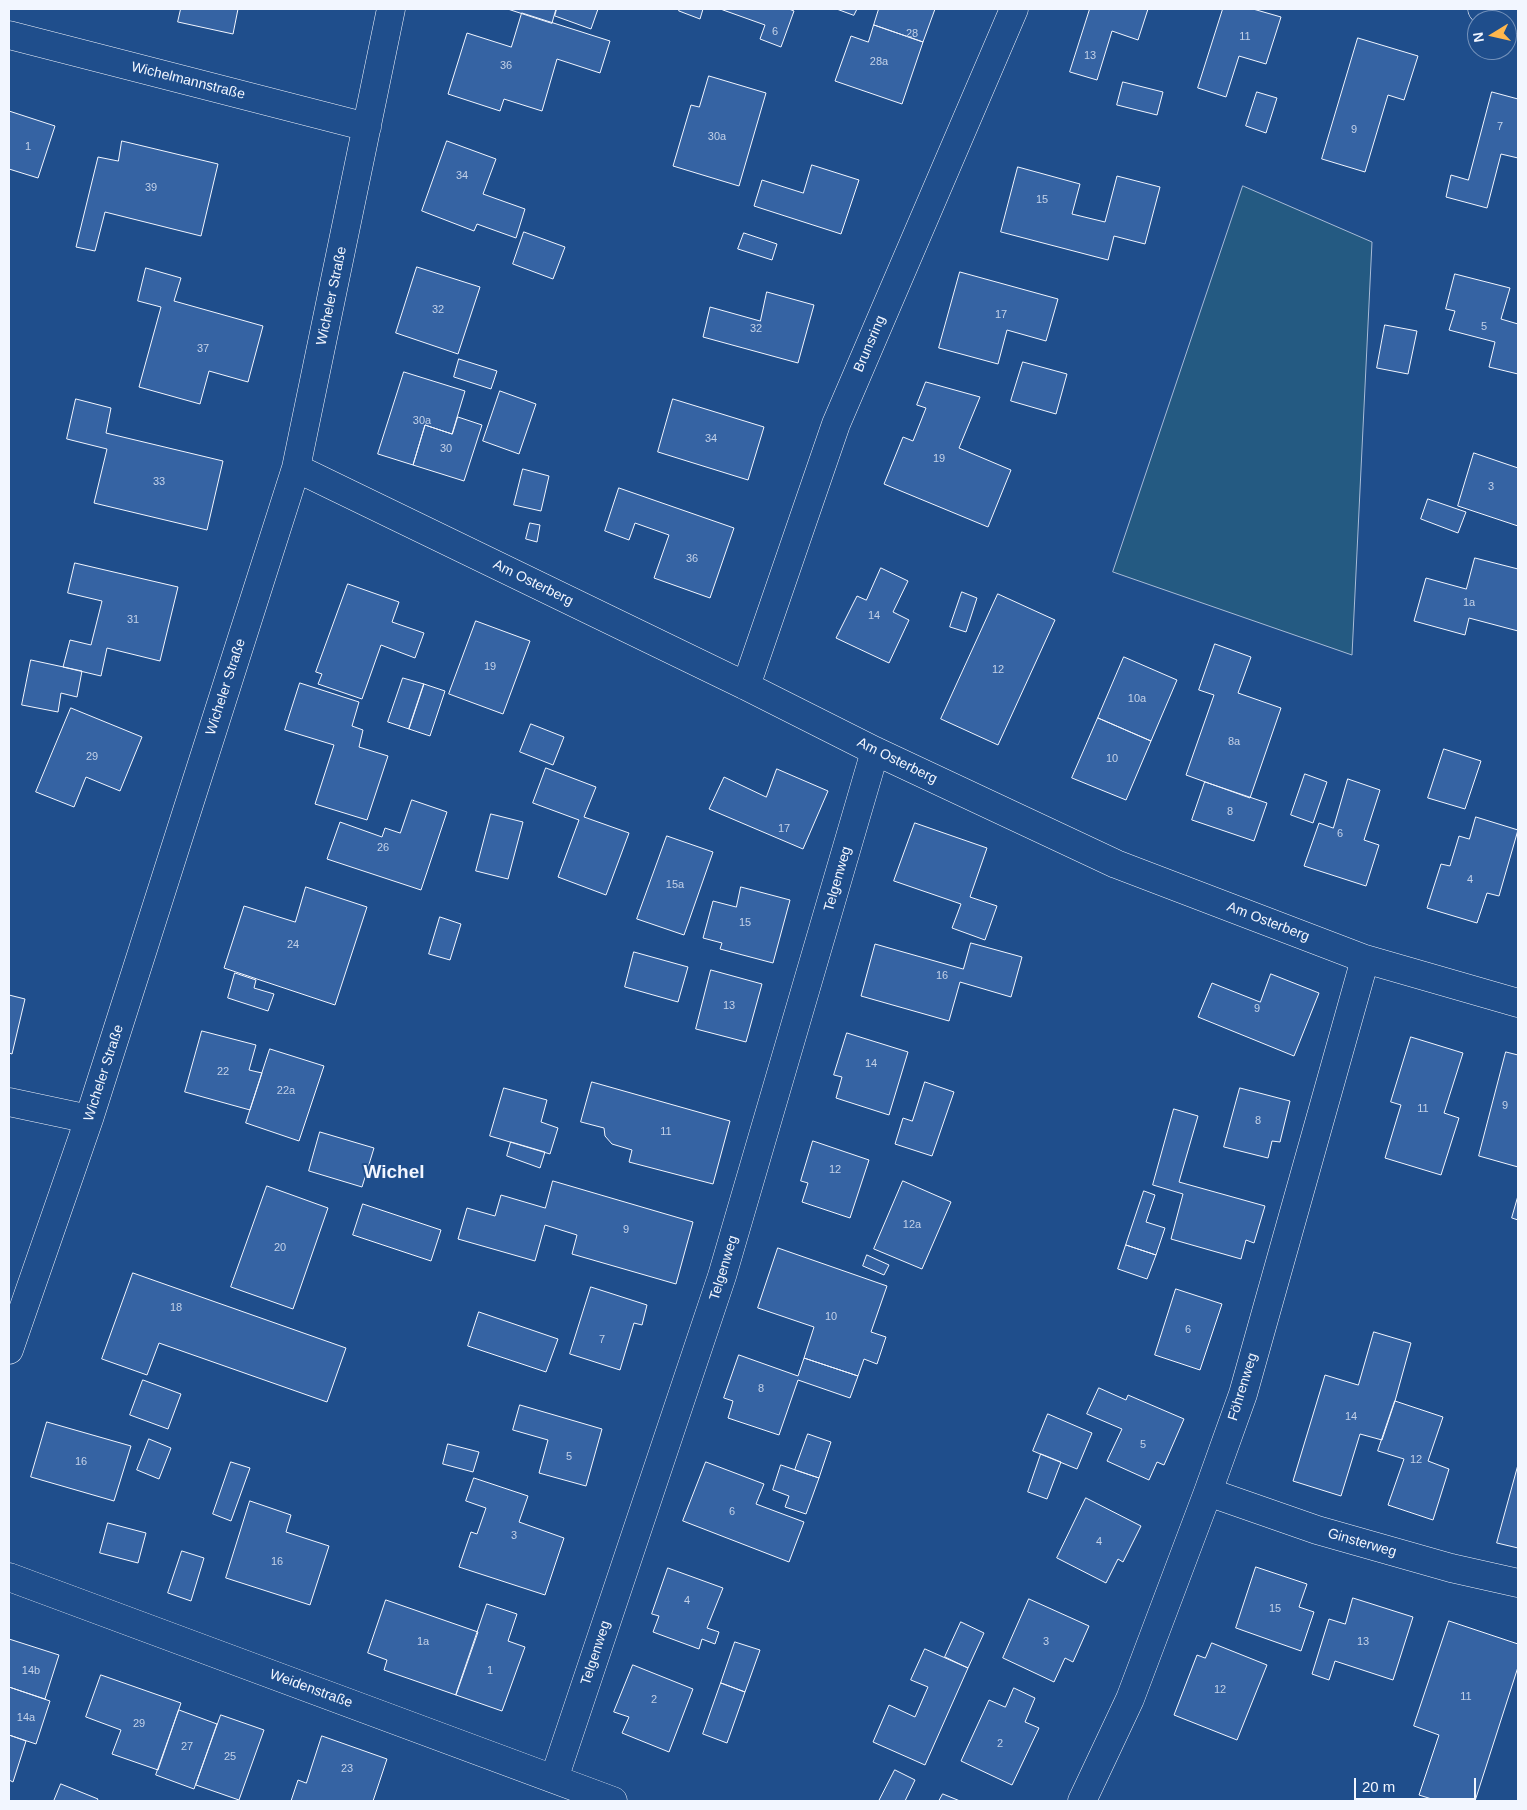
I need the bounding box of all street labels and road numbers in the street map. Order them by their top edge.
street label: Wichelmannstraße [129,59,247,103]
street label: Wicheler Straße [313,245,351,347]
street label: Brunsring [851,313,889,375]
street label: Am Osterberg [490,556,576,610]
street label: Wicheler Straße [203,637,249,737]
street label: Am Osterberg [854,734,940,788]
street label: Telgenweg [821,845,855,913]
street label: Am Osterberg [1224,899,1312,945]
street label: Wicheler Straße [81,1023,127,1123]
street label: Telgenweg [706,1234,742,1302]
street label: Föhrenweg [1225,1351,1261,1423]
street label: Ginsterweg [1326,1525,1398,1561]
street label: Telgenweg [578,1619,614,1687]
street label: Weidenstraße [267,1666,355,1712]

